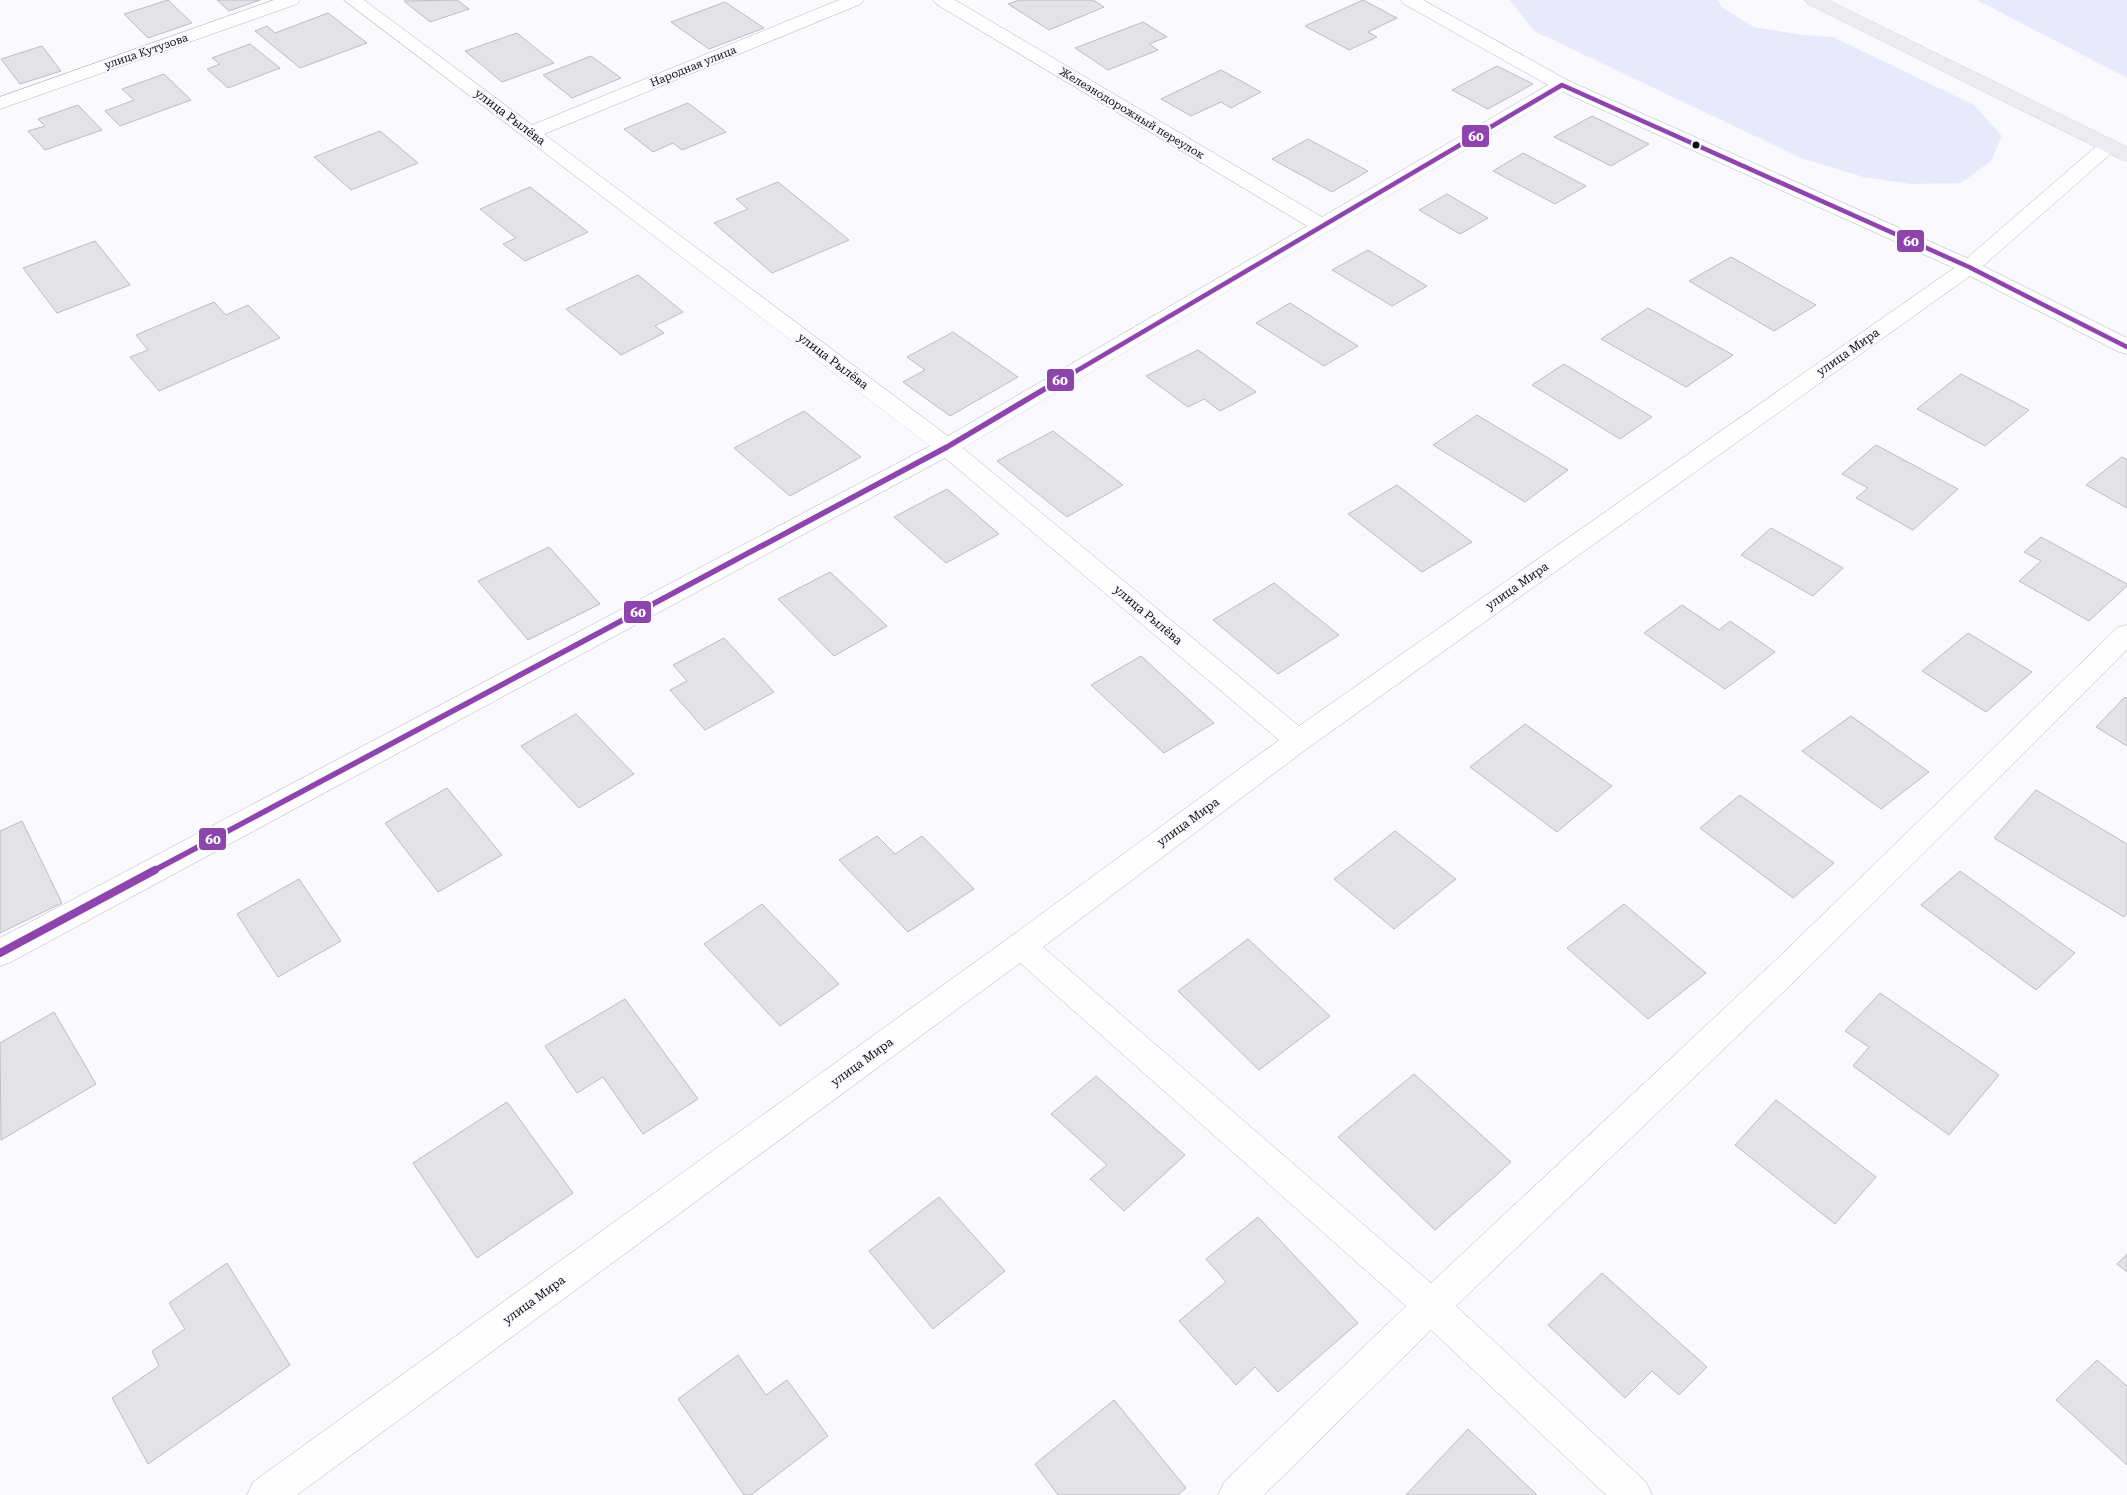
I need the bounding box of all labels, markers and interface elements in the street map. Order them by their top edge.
street label: улица Кутузова [103,31,190,72]
street label: Народная улица [648,43,738,90]
street label: Железнодорожный переулок [1057,65,1207,162]
street label: улица Рылёва [472,86,548,148]
line badge: 60 [1461,124,1490,148]
text: 60 [1468,128,1484,144]
unlabelled marker [1691,140,1701,150]
line badge: 60 [1896,229,1925,253]
text: 60 [1903,233,1919,249]
street label: улица Мира [1814,325,1882,379]
street label: улица Рылёва [795,330,871,392]
line badge: 60 [1046,368,1075,392]
text: 60 [1052,372,1068,388]
street label: улица Мира [1483,559,1551,613]
street label: улица Рылёва [1111,582,1185,648]
line badge: 60 [623,600,652,624]
text: 60 [630,604,646,620]
street label: улица Мира [1154,794,1222,849]
line badge: 60 [198,827,227,851]
text: 60 [205,831,221,847]
street label: улица Мира [828,1034,896,1089]
street label: улица Мира [500,1272,568,1327]

